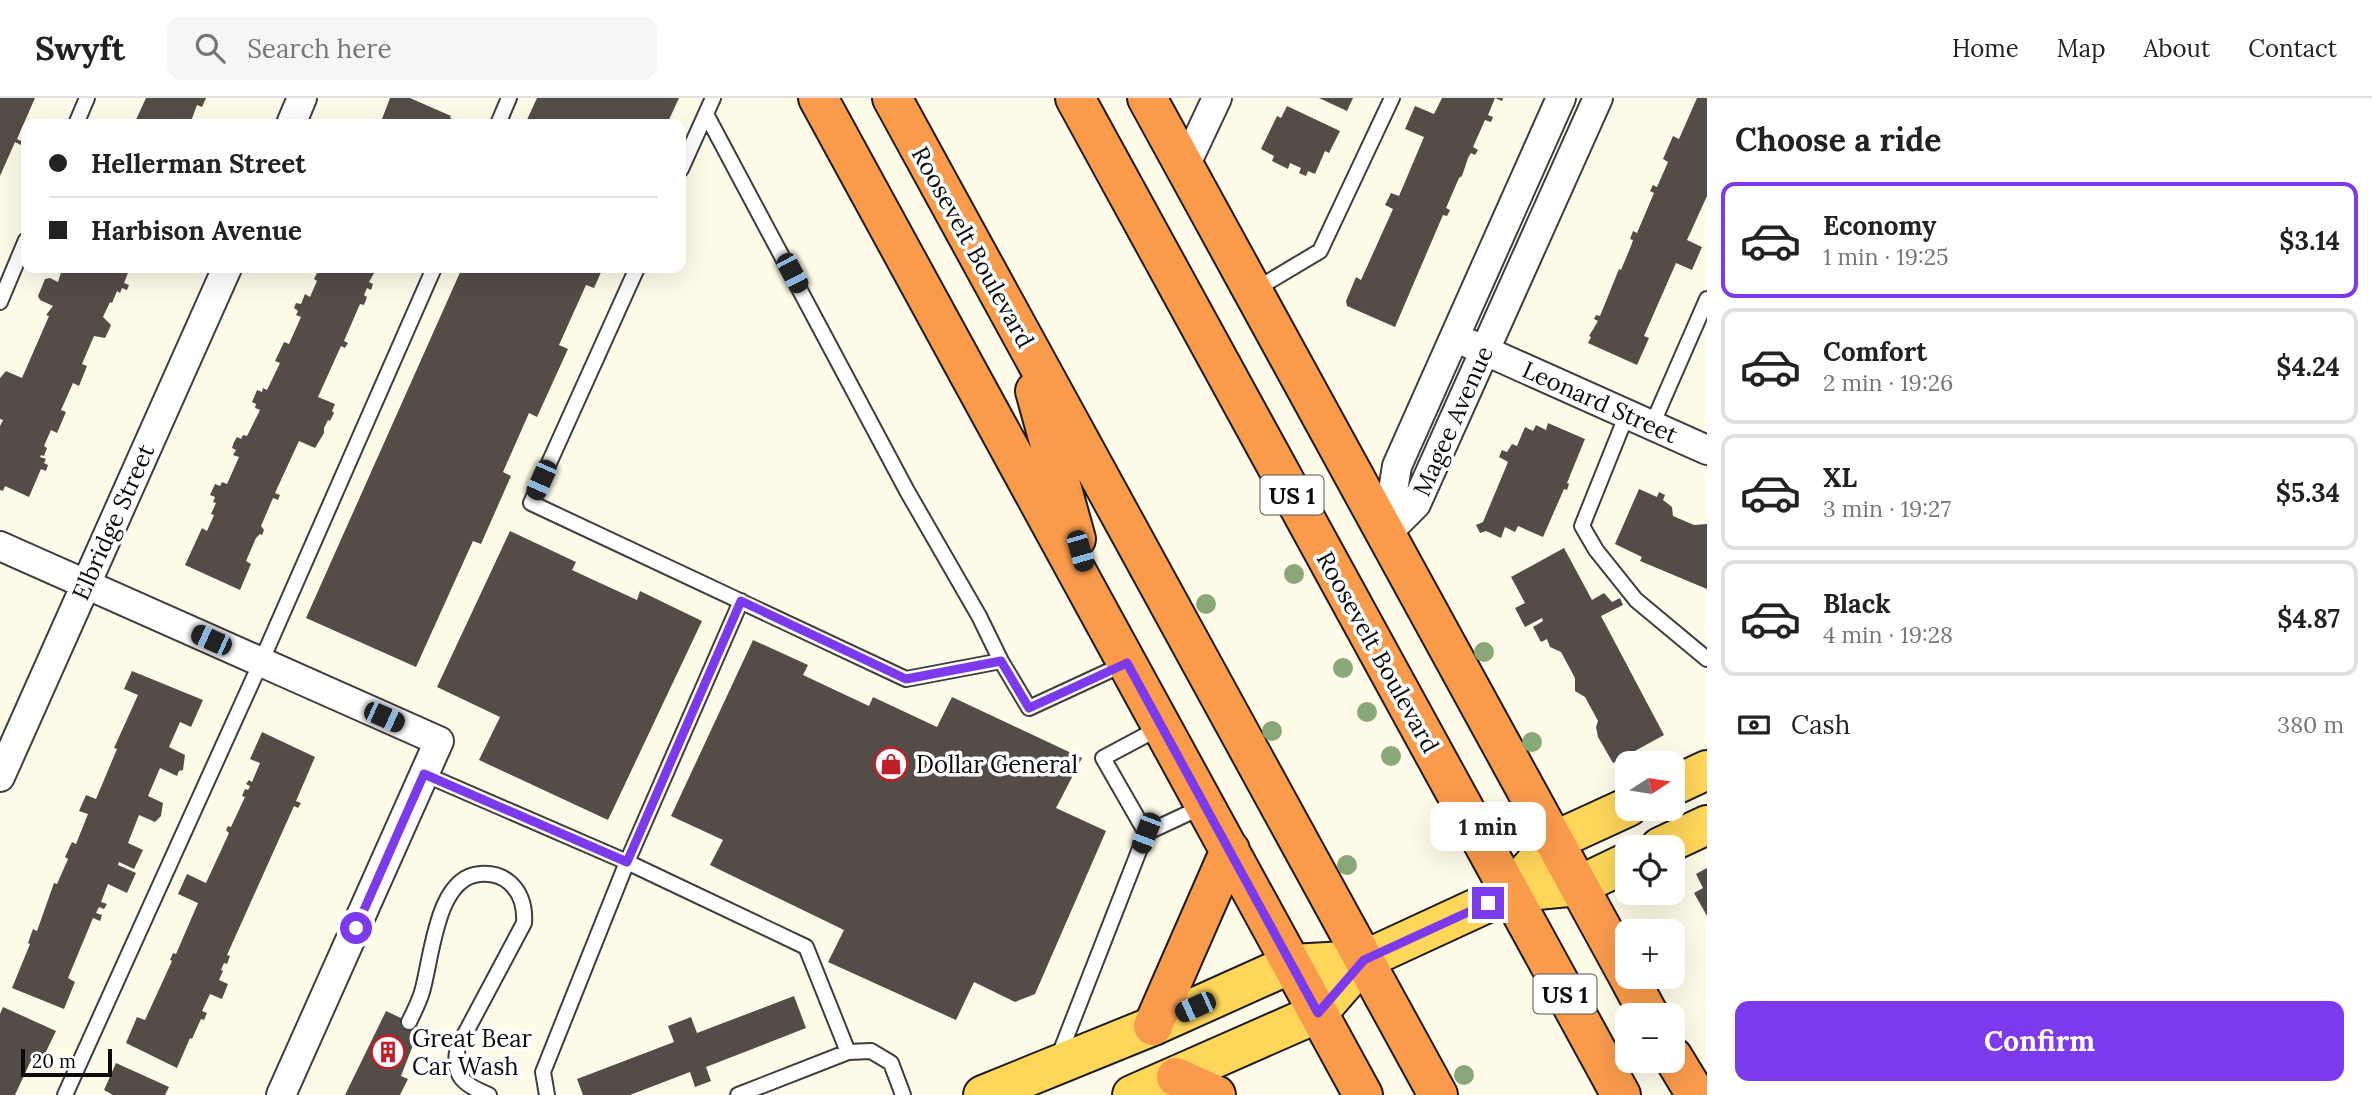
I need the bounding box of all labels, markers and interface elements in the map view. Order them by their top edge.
search box [167,17,657,80]
text: Swyft [35,27,125,69]
icon: search [191,29,229,67]
text: Search here [247,32,391,65]
text: Home [1952,33,2019,64]
text: Map [2057,33,2106,64]
text: About [2144,33,2210,64]
text: Contact [2248,33,2337,64]
text: Choose a ride [1735,119,1942,160]
street label: Roosevelt Boulevard [905,141,1041,353]
text: Hellerman Street [91,147,306,180]
icon: car [1739,209,1802,272]
text: Economy [1823,209,1936,242]
text: Harbison Avenue [91,214,302,247]
text: $3.14 [2279,224,2340,257]
text: 1 min · 19:25 [1823,242,1949,271]
car [773,250,812,296]
icon: car [1739,335,1802,398]
text: Comfort [1823,335,1927,368]
street label: Magee Avenue [1406,341,1500,501]
text: $4.24 [2276,350,2340,383]
street label: Leonard Street [1518,354,1683,450]
text: 2 min · 19:26 [1823,368,1953,397]
street label: Elbridge Street [65,439,161,605]
car [523,457,560,503]
icon: car [1739,461,1802,524]
text: XL [1823,461,1857,494]
road number: US 1 [1260,476,1324,514]
text: $5.34 [2276,476,2340,509]
text: 3 min · 19:27 [1823,494,1951,523]
car [1065,528,1096,574]
street label: Roosevelt Boulevard [1310,546,1446,758]
icon: car [1739,587,1802,650]
text: Black [1823,587,1891,620]
text: $4.87 [2277,602,2340,635]
text: 4 min · 19:28 [1823,620,1953,649]
car [188,622,235,658]
car [361,699,408,735]
icon: cash [1735,706,1773,744]
text: Cash [1791,708,1850,741]
text: 380 m [2277,710,2344,739]
shop icon: Dollar General [872,745,910,783]
place label: Dollar General [916,749,1078,780]
north arrow [1615,751,1685,821]
map controls [1615,751,1685,1073]
callout: 1 min [1430,802,1546,850]
car [1129,810,1164,856]
text: 1 min [1459,812,1517,841]
button: locate [1615,835,1685,905]
route end [1472,887,1504,919]
route start [340,912,372,944]
button: + [1615,919,1685,989]
road number: US 1 [1534,974,1596,1014]
car [1172,989,1219,1025]
button: Confirm [1735,1001,2344,1081]
button: − [1615,1003,1685,1073]
place label: Great Bear Car Wash [412,1023,533,1082]
building icon: Great Bear Car Wash [369,1033,407,1071]
scale bar [21,1046,112,1078]
text: 20 m [32,1049,76,1073]

